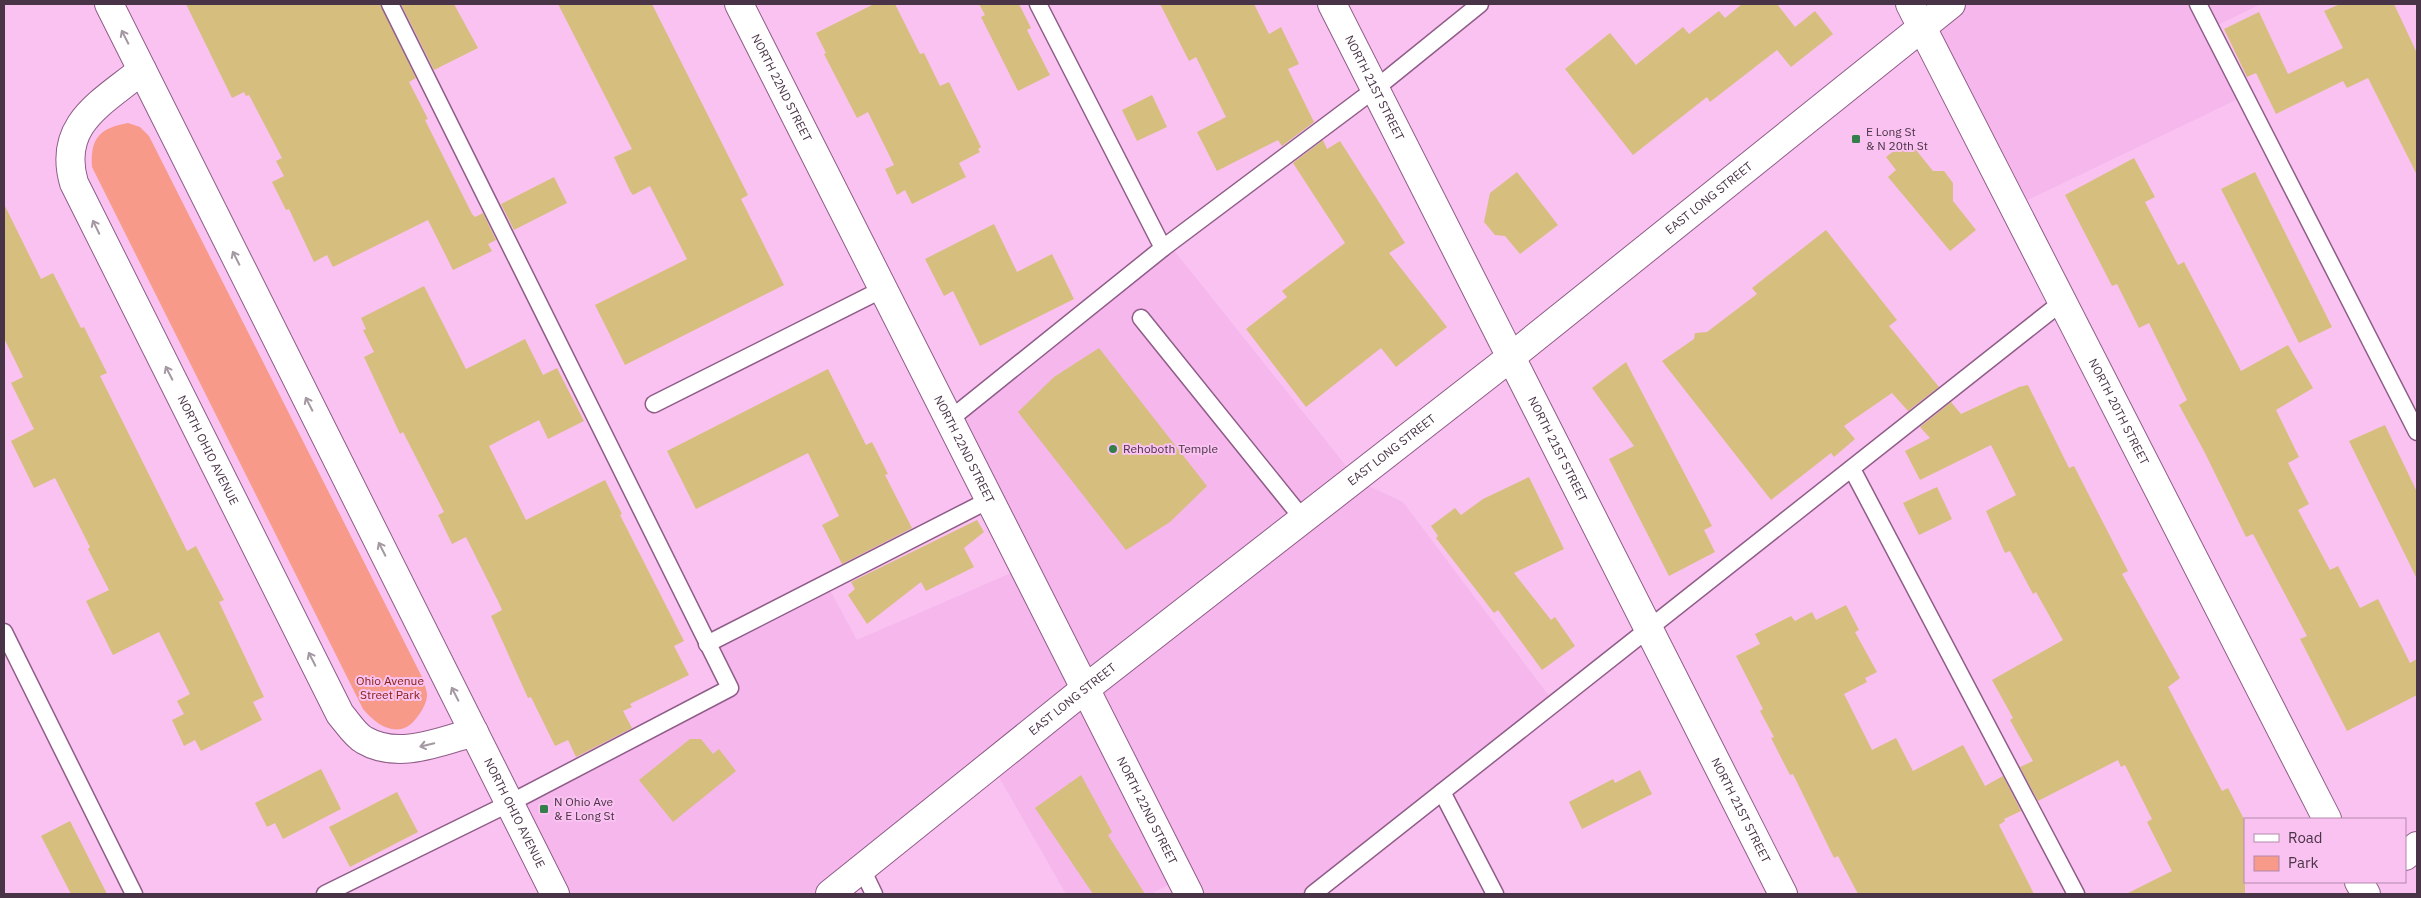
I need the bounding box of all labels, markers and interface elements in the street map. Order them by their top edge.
one-way arrow [120,30,129,45]
street label: NORTH 22ND STREET [748,31,815,144]
street label: NORTH 21ST STREET [1342,33,1408,143]
place label: E Long St & N 20th St [1866,124,1928,153]
marker: E Long St & N 20th St [1850,133,1862,145]
street label: EAST LONG STREET [1662,158,1755,237]
one-way arrow [91,220,100,235]
one-way arrow [231,251,241,266]
street label: NORTH 20TH STREET [2086,356,2153,467]
one-way arrow [164,365,174,380]
street label: NORTH OHIO AVENUE [175,393,242,507]
street label: NORTH 22ND STREET [931,393,998,506]
street label: NORTH 21ST STREET [1525,394,1591,504]
one-way arrow [304,397,313,412]
street label: EAST LONG STREET [1344,411,1438,489]
place label: Rehoboth Temple [1123,441,1219,456]
marker: Rehoboth Temple [1107,443,1119,455]
one-way arrow [377,542,386,557]
one-way arrow [307,652,316,667]
street label: EAST LONG STREET [1026,660,1119,738]
park label: Ohio Avenue Street Park [356,673,424,702]
one-way arrow [450,687,459,702]
one-way arrow [419,741,435,750]
street label: NORTH 22ND STREET [1114,754,1181,867]
street label: NORTH OHIO AVENUE [481,755,549,870]
street label: NORTH 21ST STREET [1708,755,1774,865]
place label: N Ohio Ave & E Long St [554,794,615,823]
marker: N Ohio Ave & E Long St [538,803,550,815]
legend [2244,818,2406,883]
text: Road [2288,828,2323,847]
text: Park [2288,853,2318,872]

